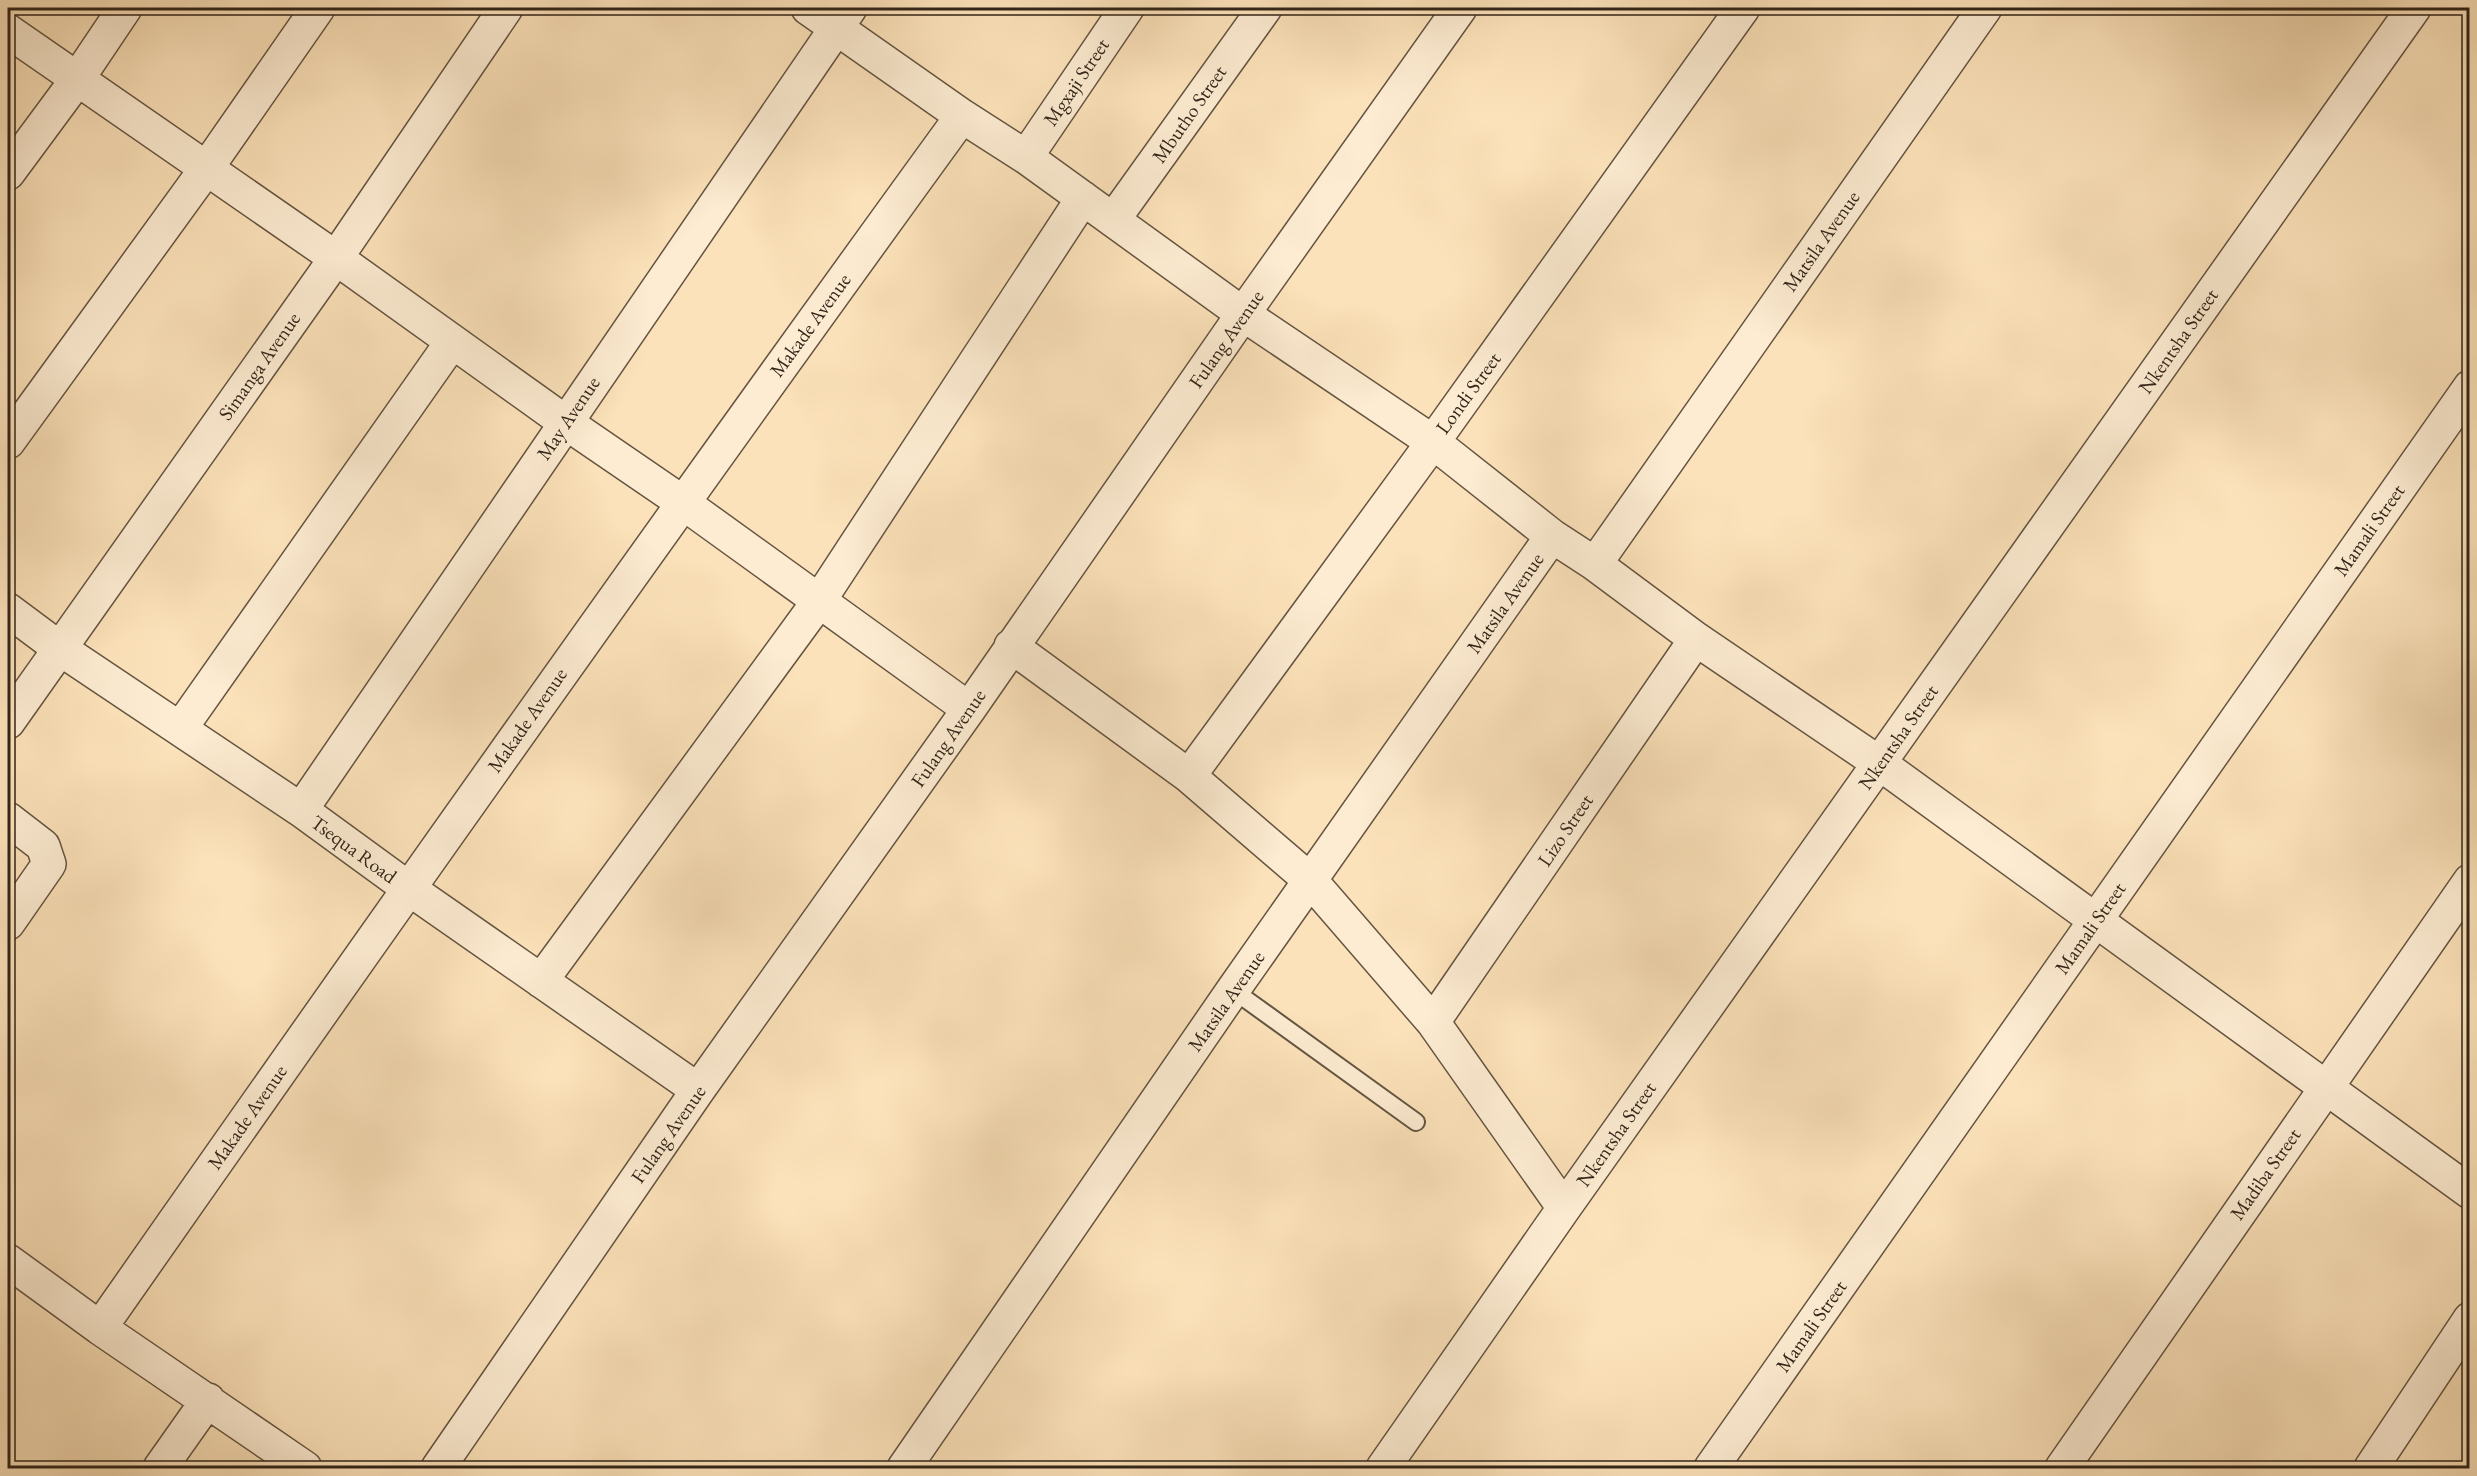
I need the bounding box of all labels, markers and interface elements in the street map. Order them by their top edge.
street label: Mgxaji Street [1037,33,1115,131]
street label: Mbutho Street [1146,60,1233,168]
street label: Matsila Avenue [1777,185,1865,297]
street label: Makade Avenue [764,268,857,382]
street label: Nkentsha Street [2132,283,2224,399]
street label: Fulang Avenue [1183,285,1270,393]
street label: Simanga Avenue [212,307,306,425]
street label: Londi Street [1430,346,1507,439]
street label: May Avenue [531,371,606,465]
street label: Mamali Street [2328,478,2411,581]
street label: Matsila Avenue [1461,547,1549,659]
street label: Makade Avenue [481,662,573,778]
street label: Nkentsha Street [1852,679,1944,795]
street label: Fulang Avenue [905,684,992,792]
street label: Lizo Street [1531,788,1599,871]
street label: Tsequa Road [306,809,403,890]
street label: Mamali Street [2049,876,2132,979]
street label: Matsila Avenue [1182,945,1270,1057]
street label: Makade Avenue [201,1059,293,1175]
street label: Nkentsha Street [1570,1076,1662,1192]
street label: Fulang Avenue [625,1080,712,1188]
street label: Madiba Street [2224,1122,2307,1225]
street label: Mamali Street [1770,1274,1853,1377]

